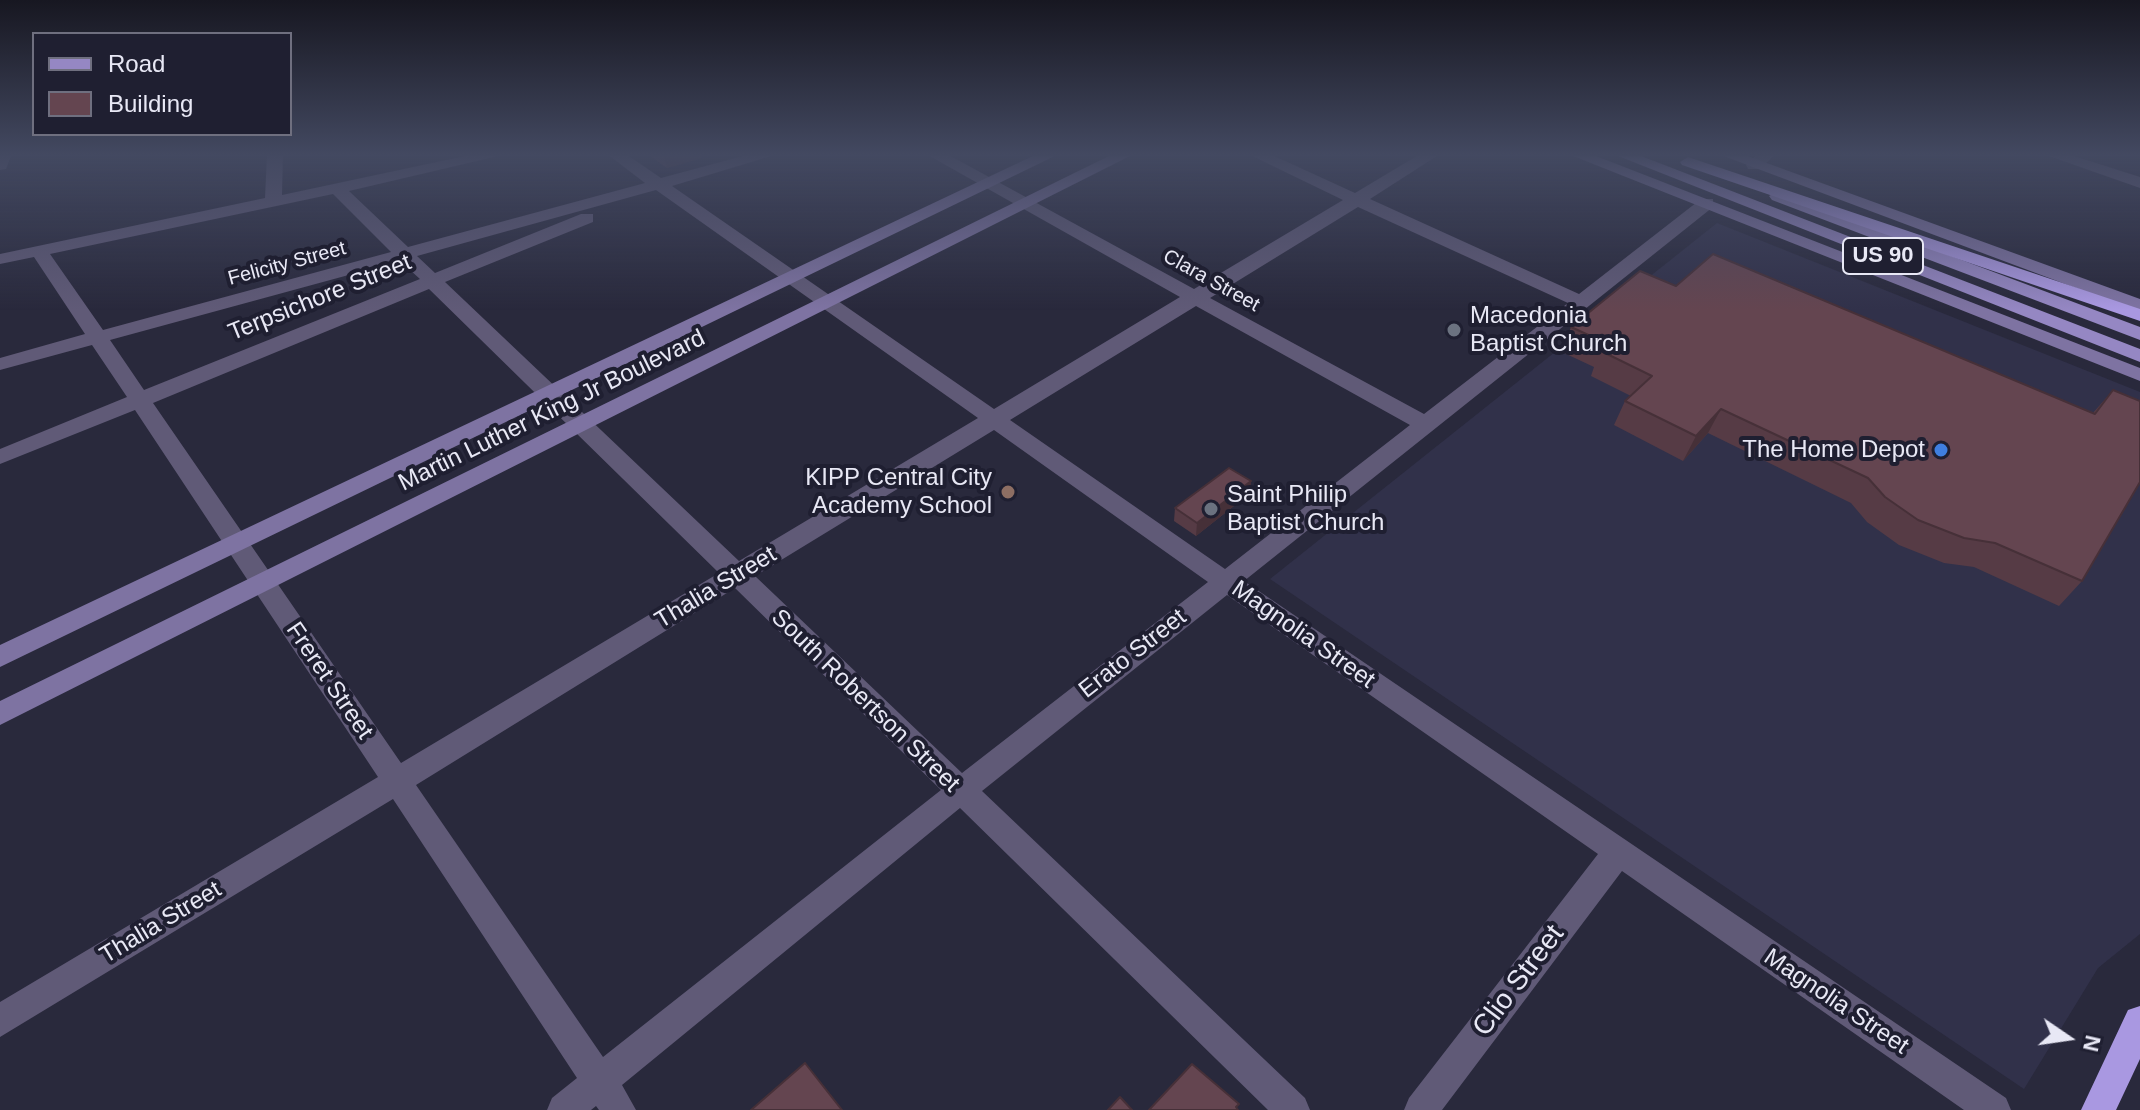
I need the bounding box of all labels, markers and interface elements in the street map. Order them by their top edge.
legend [32,32,292,136]
text: Road [108,50,165,77]
text: Building [108,90,193,117]
street label: Felicity Street [225,237,349,291]
road number: US 90 [1843,238,1923,274]
street label: Clara Street [1159,245,1263,317]
street label: Terpsichore Street [224,248,416,348]
place label: Macedonia Baptist Church [1470,302,1627,358]
marker: Macedonia Baptist Church [1445,321,1463,339]
street label: Martin Luther King Jr Boulevard [394,324,710,498]
place label: The Home Depot [1742,436,1925,464]
marker: The Home Depot [1932,441,1950,459]
place label: KIPP Central City Academy School [805,464,992,520]
place label: Saint Philip Baptist Church [1227,481,1384,537]
marker: KIPP Central City Academy School [999,483,1017,501]
marker: Saint Philip Baptist Church [1202,500,1220,518]
street label: Thalia Street [650,541,782,635]
street label: Magnolia Street [1226,575,1380,695]
street label: Erato Street [1074,603,1192,705]
street label: South Robertson Street [765,604,965,798]
street label: Freret Street [279,617,379,745]
street label: Thalia Street [95,876,227,970]
street label: Clio Street [1466,919,1572,1043]
street label: Magnolia Street [1758,943,1914,1061]
north arrow [2028,998,2108,1078]
text: N [2078,1033,2106,1054]

